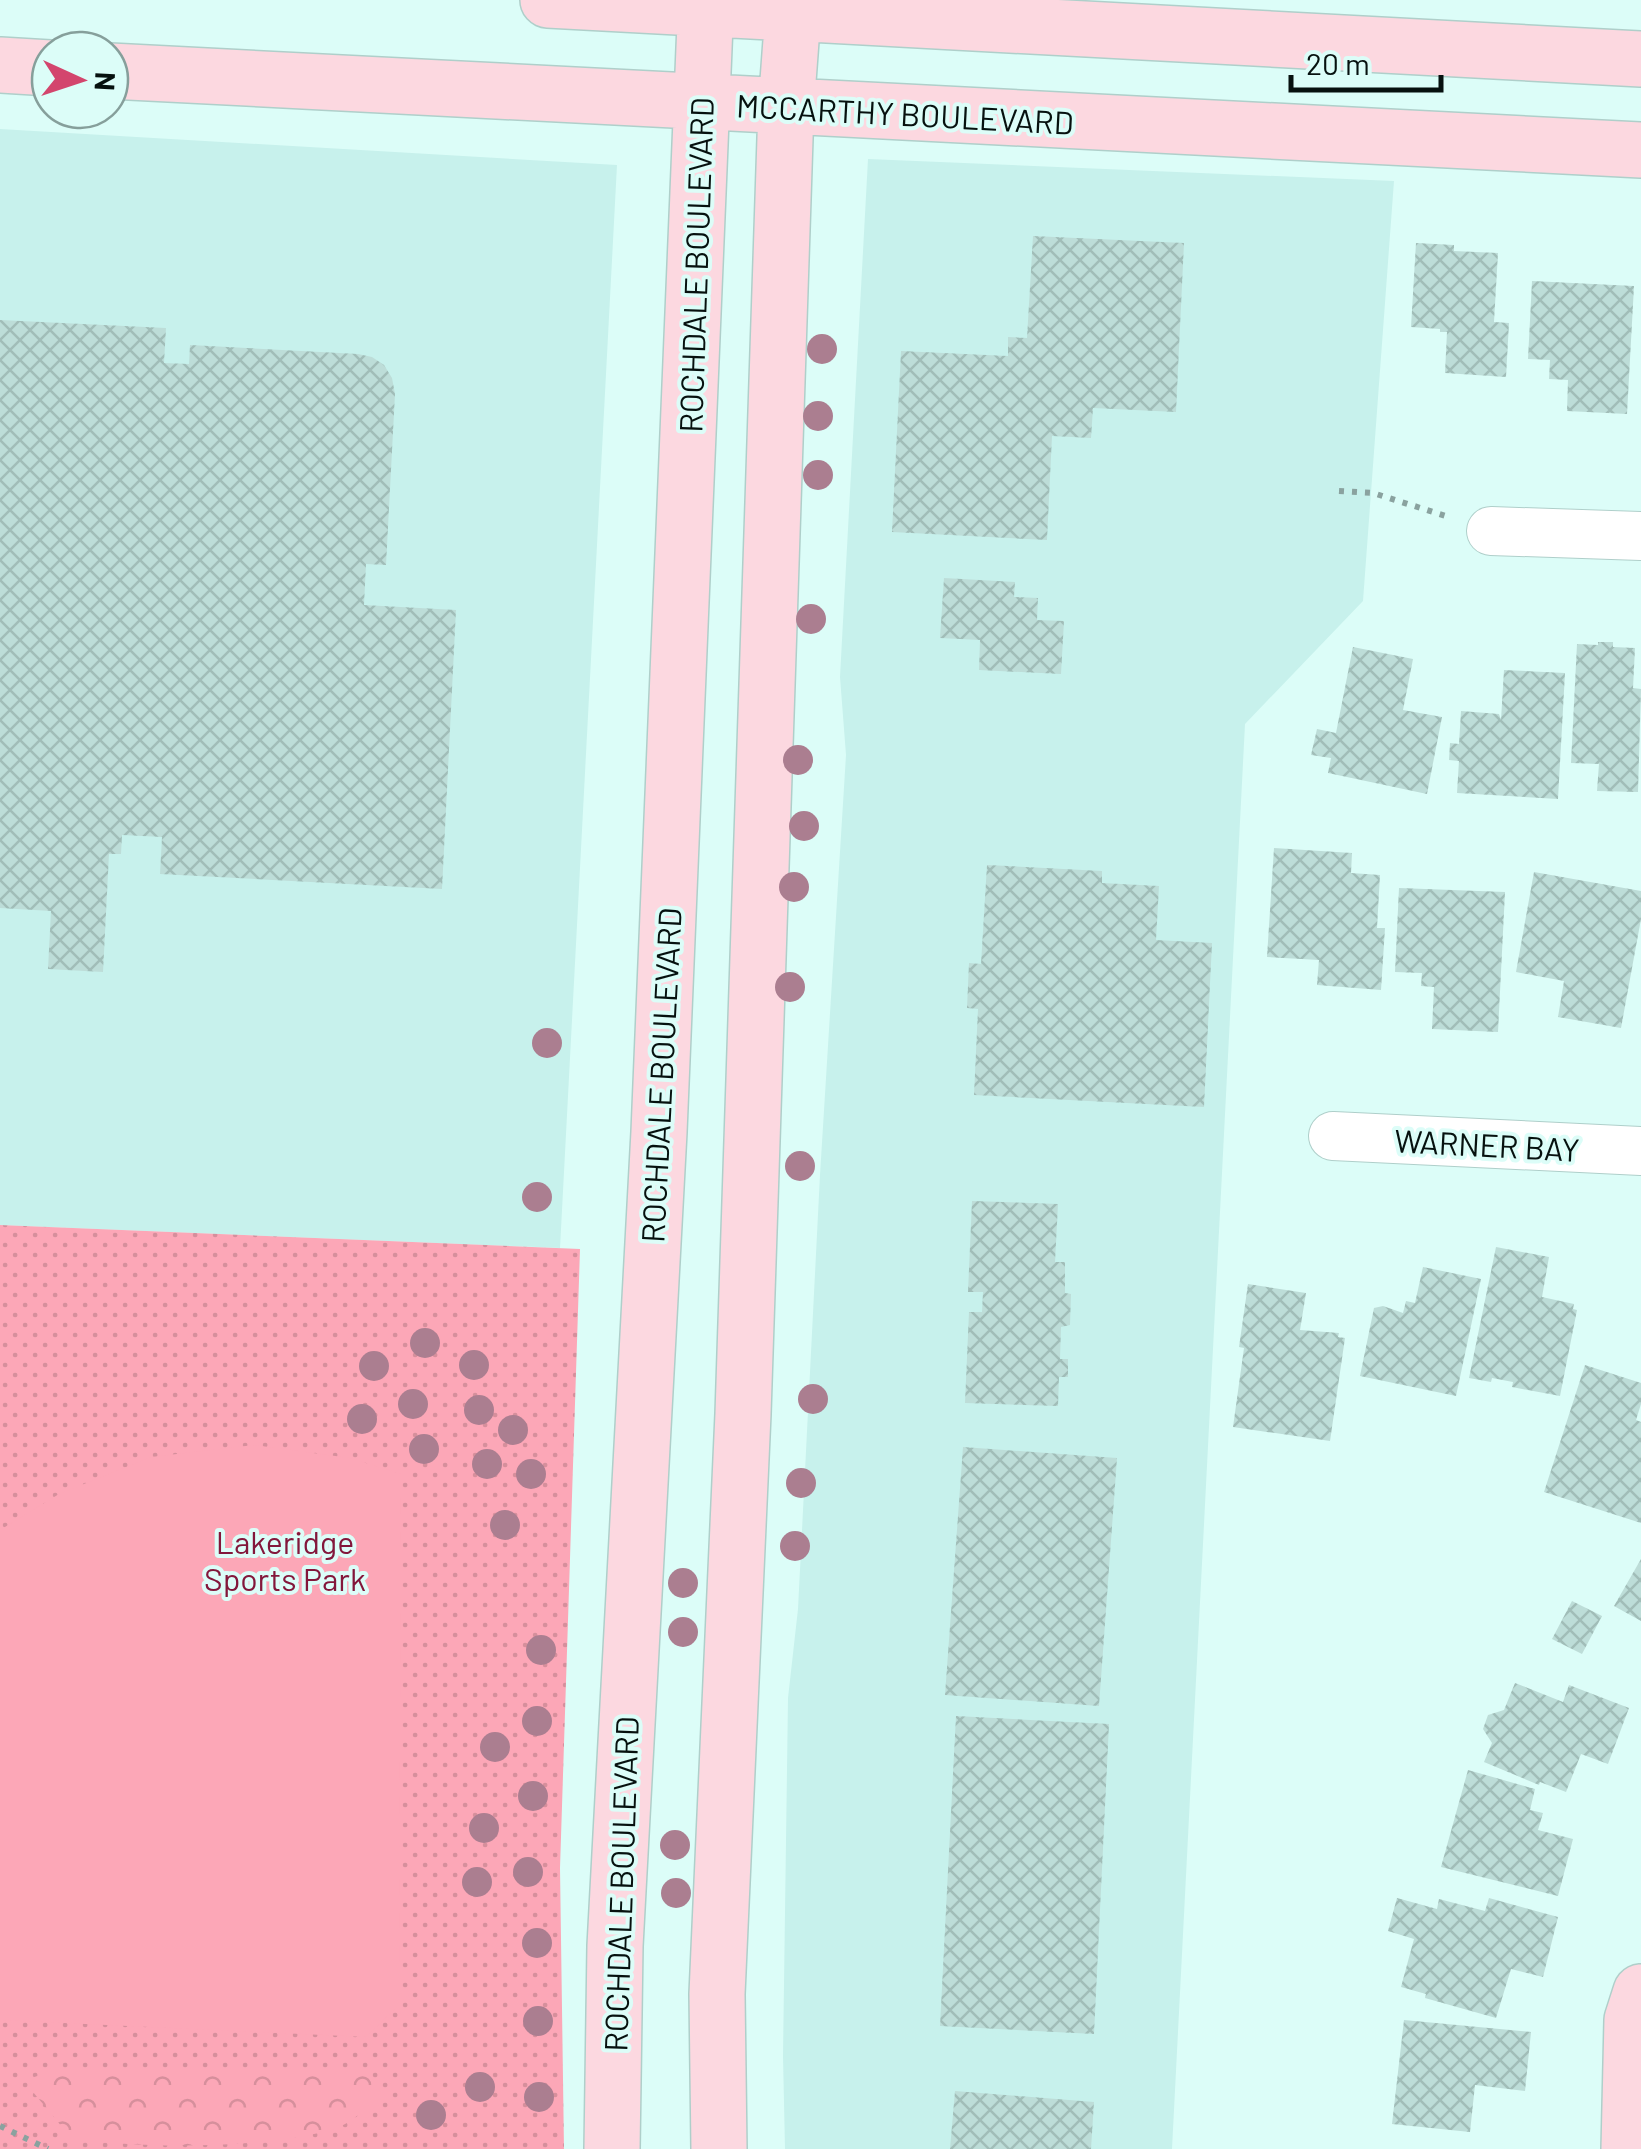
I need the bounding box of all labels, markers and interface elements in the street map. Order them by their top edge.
north arrow [30,30,130,130]
scale bar [1291,30,1441,92]
text: 20 m [1306,45,1370,81]
text: N [89,71,123,92]
street label: MCCARTHY BOULEVARD [735,85,1075,141]
street label: ROCHDALE BOULEVARD [670,97,720,433]
street label: ROCHDALE BOULEVARD [632,906,688,1244]
street label: WARNER BAY [1394,1120,1580,1168]
park label: Lakeridge Sports Park [204,1522,366,1597]
street label: ROCHDALE BOULEVARD [595,1716,645,2052]

